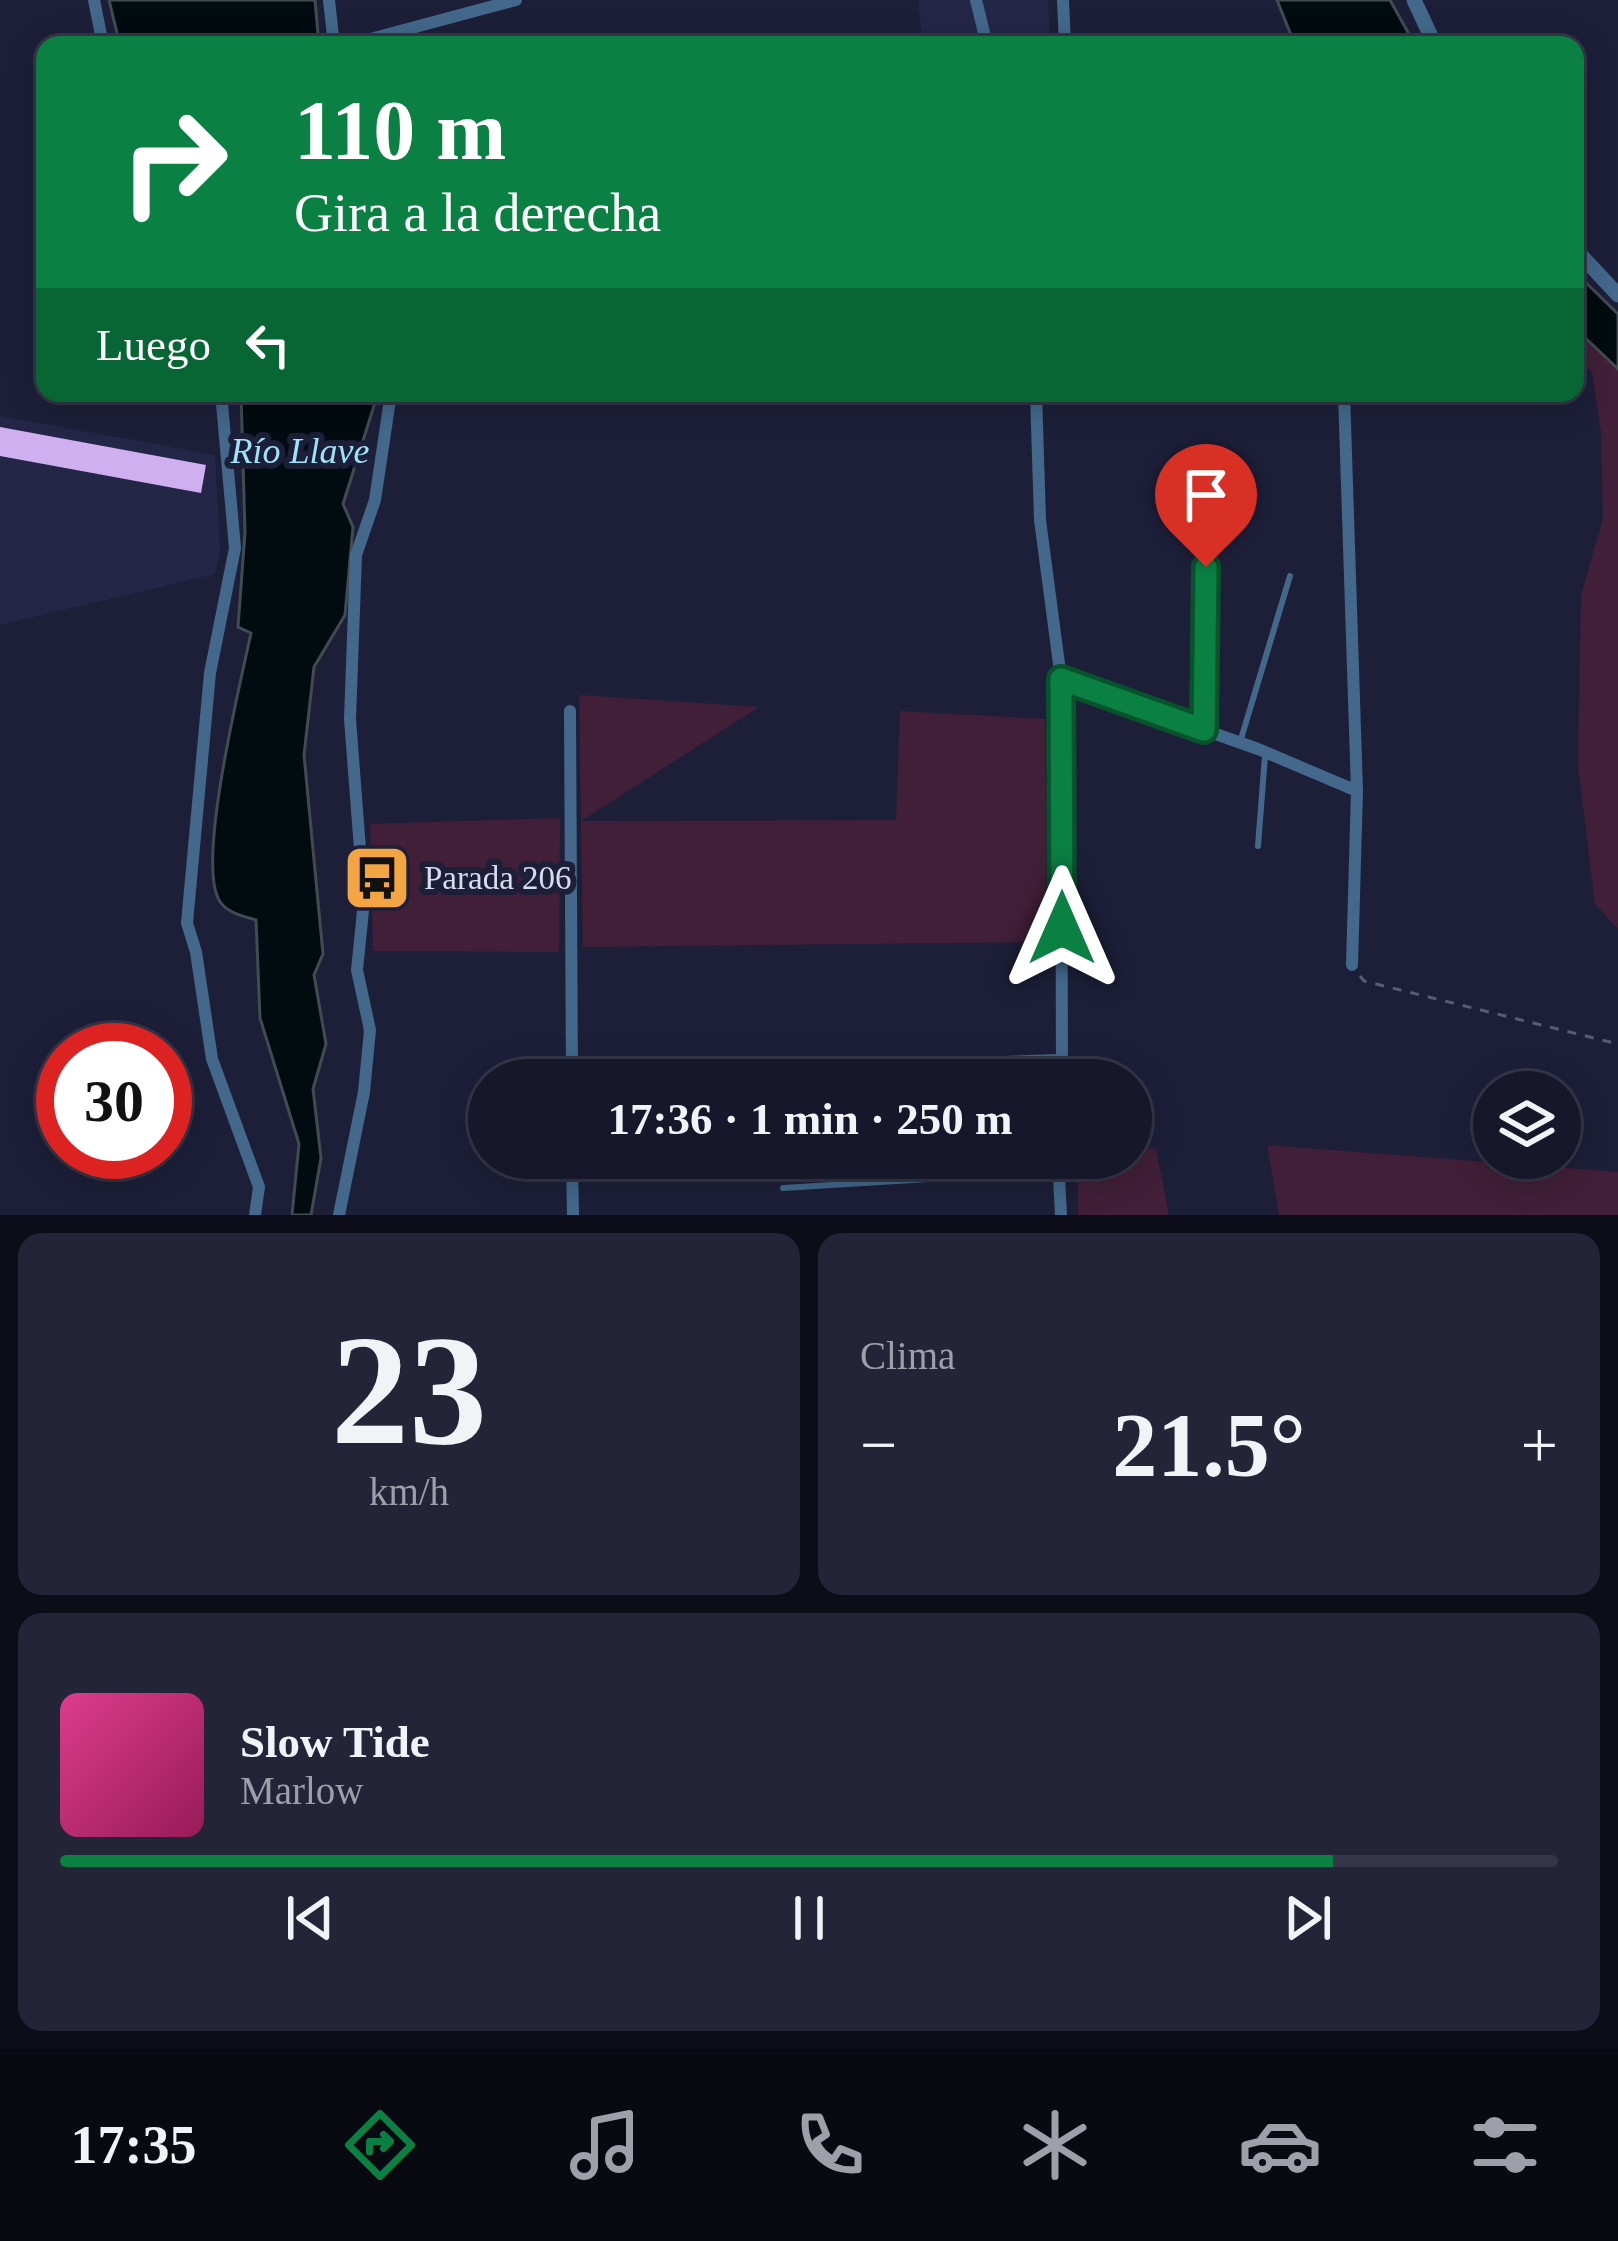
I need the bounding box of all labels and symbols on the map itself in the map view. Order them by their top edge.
water label: Río Llave [230,431,370,471]
pin [1155,444,1257,567]
bus stop icon: Parada 206 [342,843,412,913]
place label: Parada 206 [424,860,572,896]
position arrow [999,865,1125,991]
speed limit sign: 30 [36,1023,192,1179]

